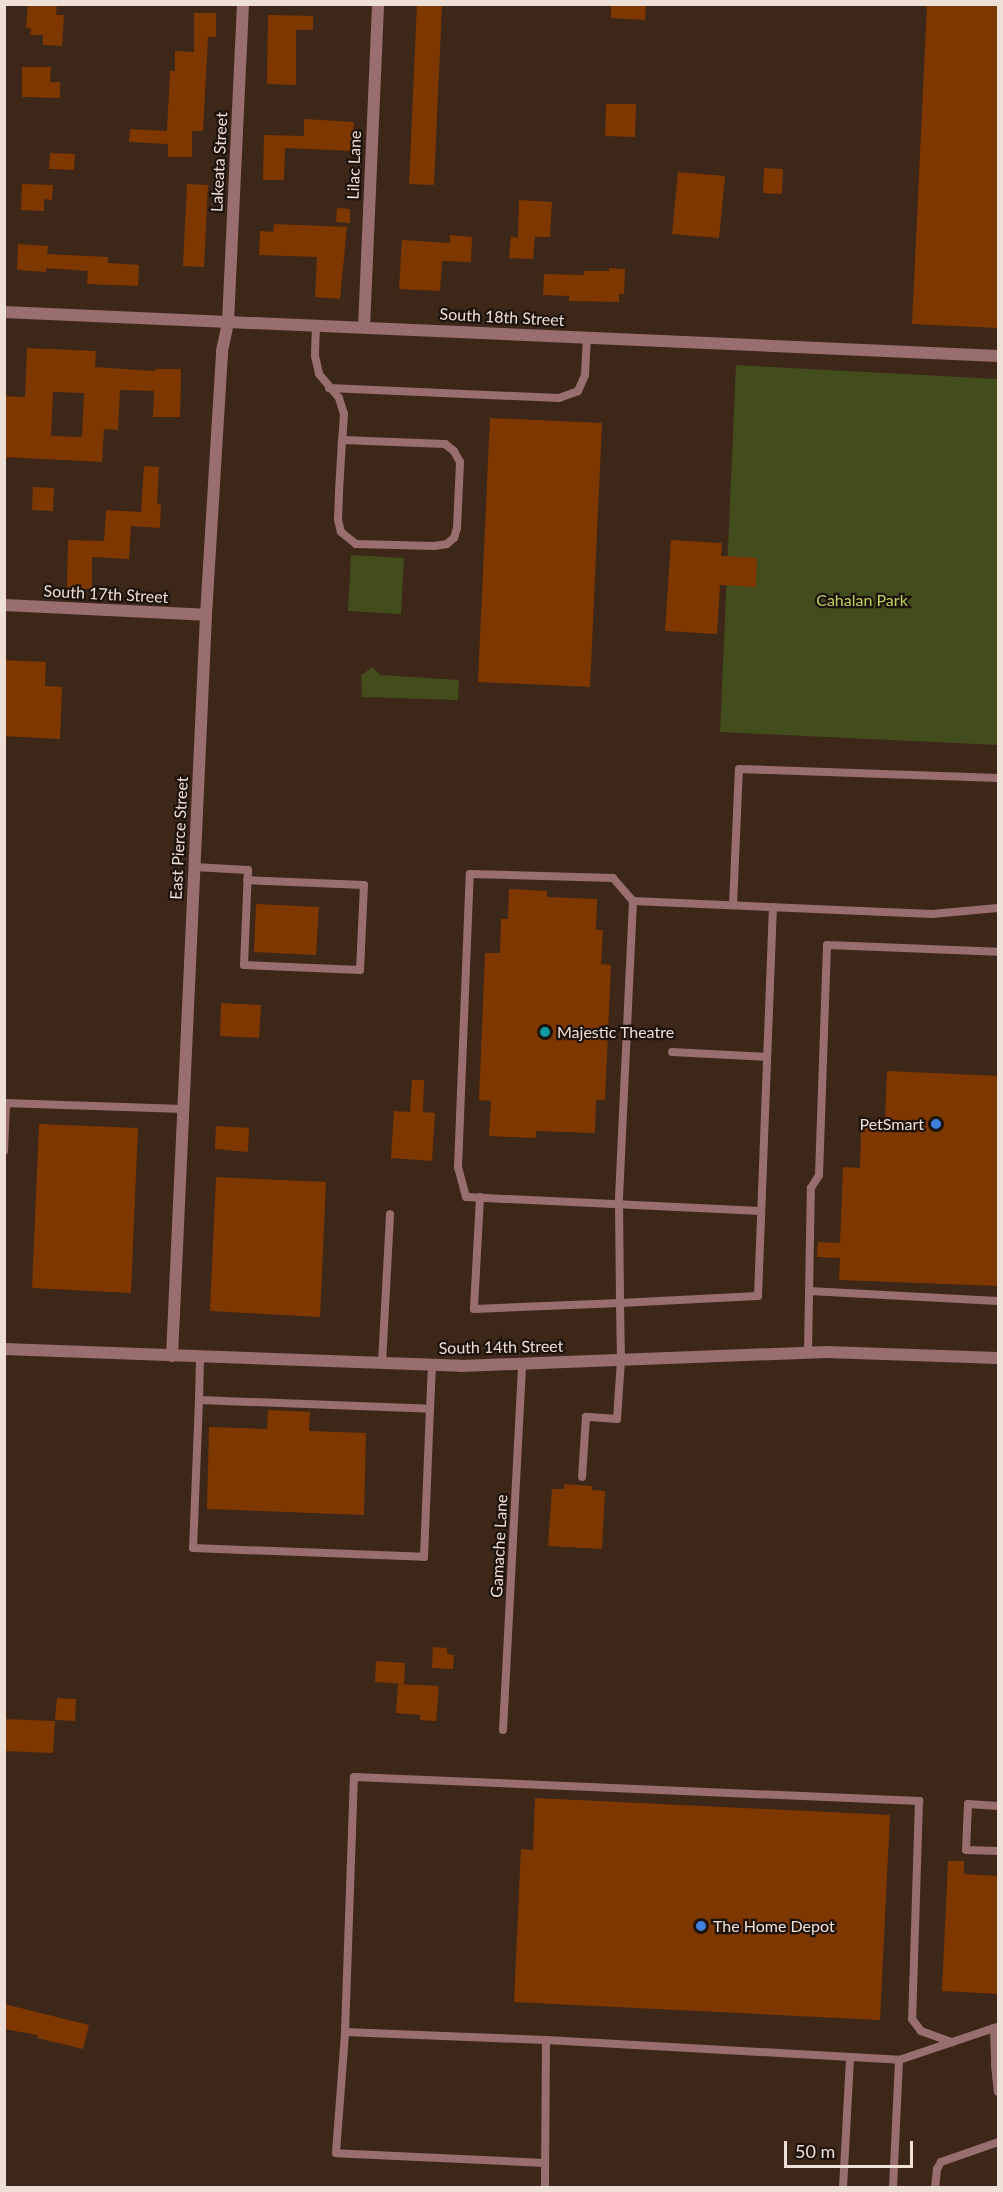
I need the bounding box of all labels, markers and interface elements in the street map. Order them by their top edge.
street label: Lakeata Street [207,112,231,212]
street label: Lilac Lane [343,130,365,200]
street label: South 18th Street [439,304,565,330]
street label: South 17th Street [43,581,169,607]
park label: Cahalan Park [816,590,908,610]
street label: East Pierce Street [166,776,192,900]
place label: Majestic Theatre [557,1022,675,1042]
marker: Majestic Theatre [538,1025,552,1039]
place label: PetSmart [860,1114,924,1134]
marker: PetSmart [929,1117,943,1131]
street label: South 14th Street [438,1336,564,1358]
street label: Gamache Lane [487,1494,511,1598]
place label: The Home Depot [713,1916,835,1936]
marker: The Home Depot [694,1919,708,1933]
scale bar [787,2129,916,2167]
text: 50 m [795,2140,835,2162]

